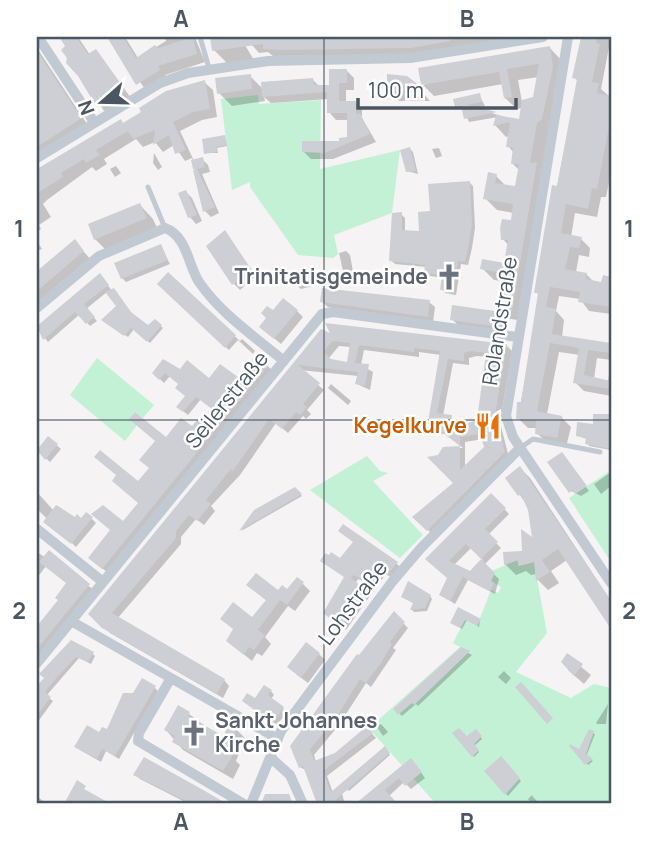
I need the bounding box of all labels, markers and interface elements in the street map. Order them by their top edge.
text: A [173,2,189,34]
text: B [460,2,474,34]
north arrow [66,66,136,136]
scale bar [358,66,515,110]
text: 100 m [368,76,424,104]
text: N [71,97,101,119]
text: 1 [14,212,24,244]
text: 1 [624,212,634,244]
street label: Rolandstraße [475,254,523,387]
place label: Trinitatisgemeinde [234,262,428,290]
church icon: Trinitatisgemeinde [434,262,464,292]
street label: Seilerstraße [178,345,274,454]
place label: Kegelkurve [353,411,467,439]
restaurant icon: Kegelkurve [473,411,503,441]
street label: Lohstraße [311,555,393,650]
text: 2 [12,594,26,626]
text: 2 [622,594,636,626]
place label: Sankt Johannes Kirche [215,706,377,758]
church icon: Sankt Johannes Kirche [179,718,209,748]
text: A [173,805,189,837]
text: B [460,805,474,837]

